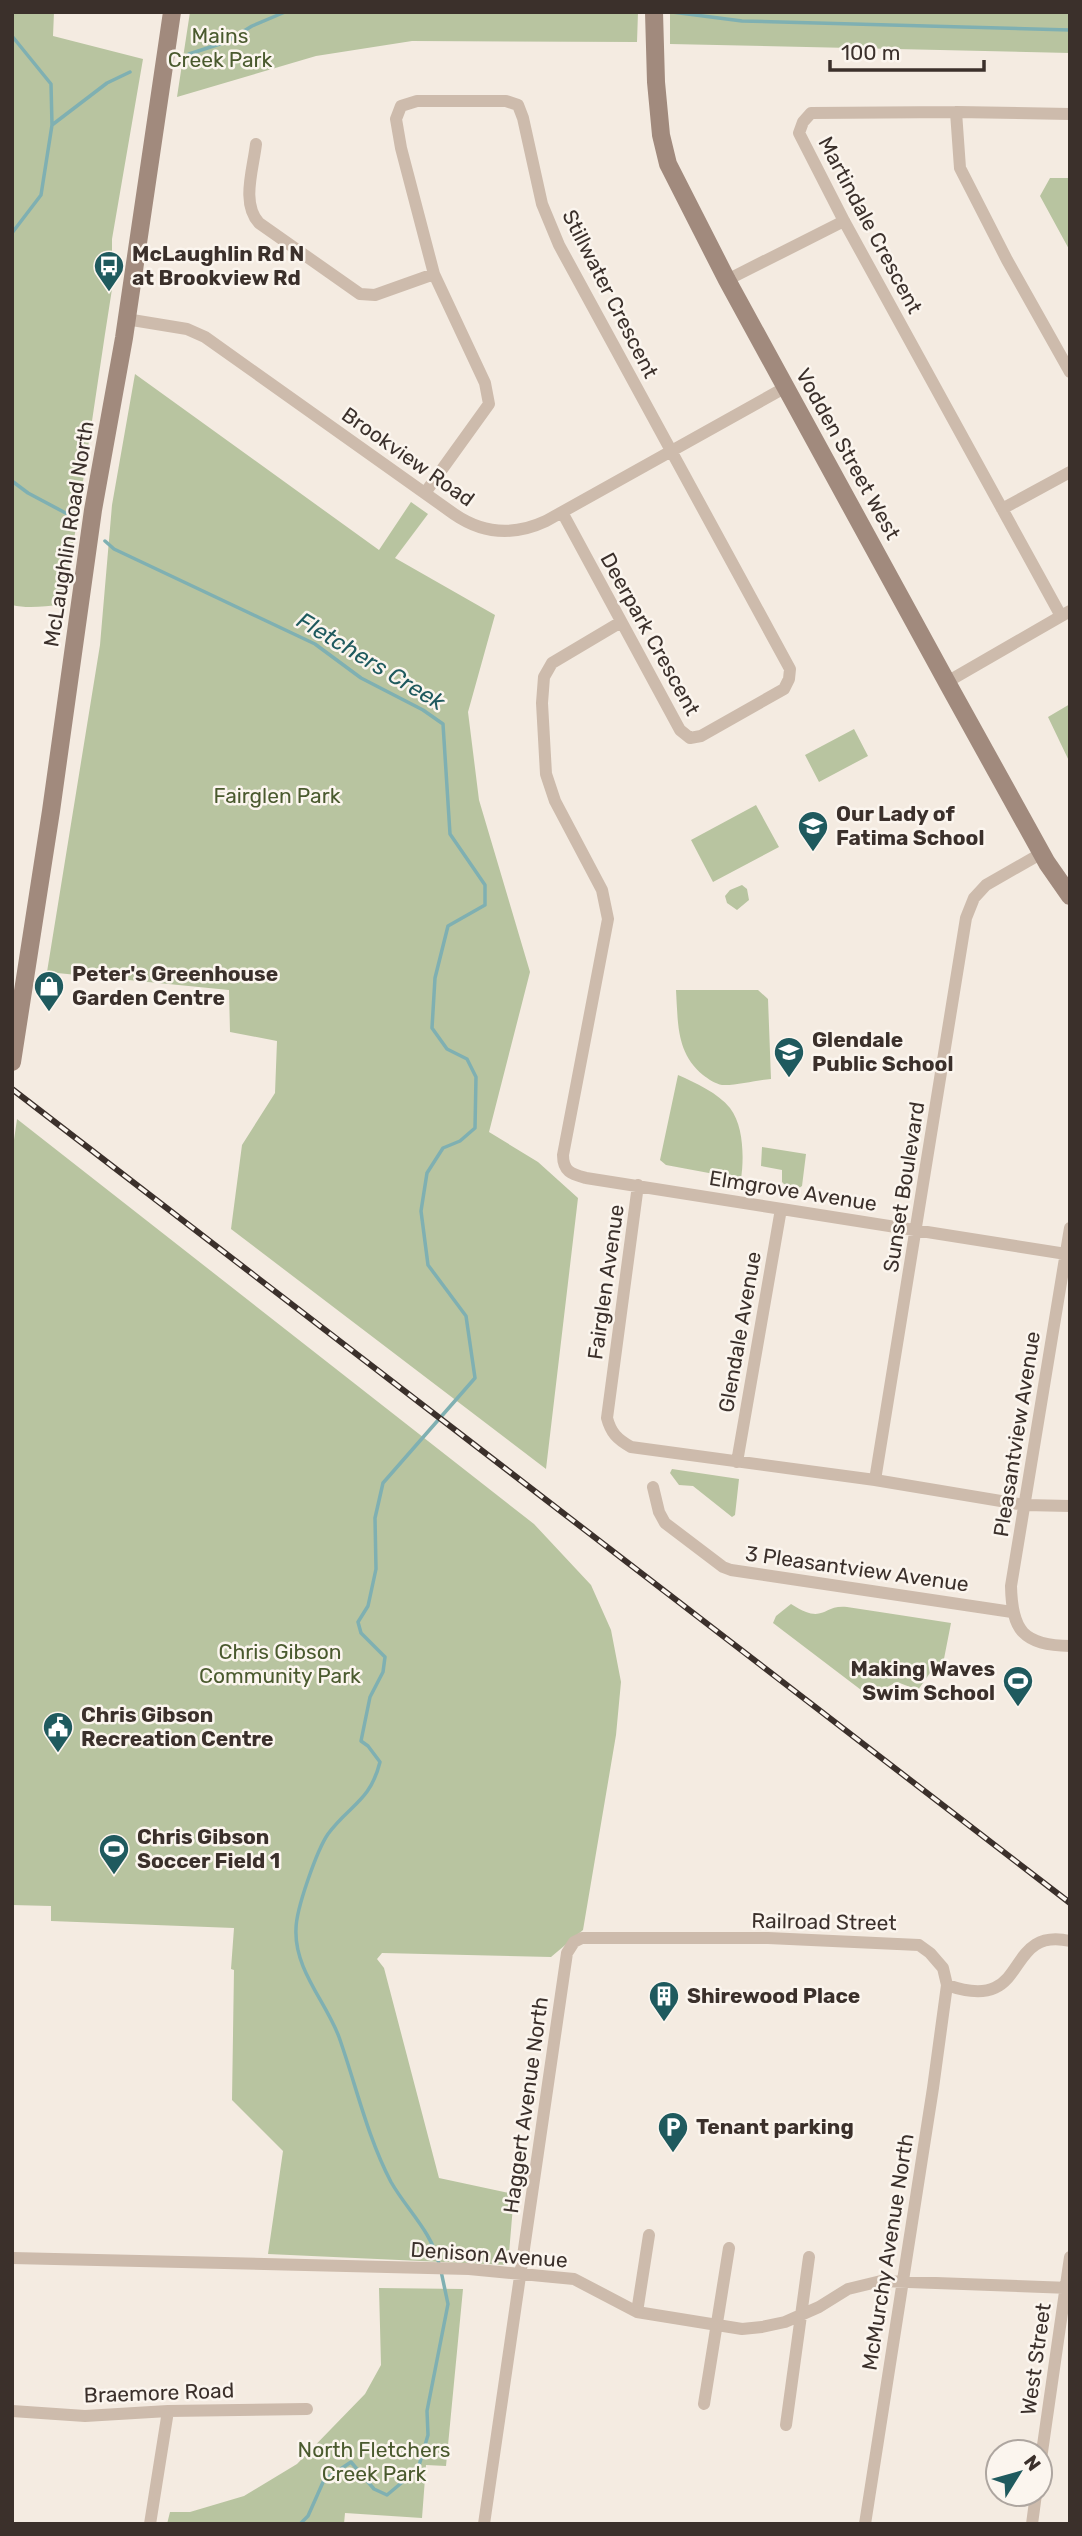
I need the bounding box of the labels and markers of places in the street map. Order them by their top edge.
place label: McLaughlin Rd N at Brookview Rd [132,241,304,290]
bus stop icon: McLaughlin Rd N at Brookview Rd [92,249,126,293]
place label: Our Lady of Fatima School [836,801,984,850]
school or university icon: Our Lady of Fatima School [796,809,830,853]
place label: Peter's Greenhouse Garden Centre [72,961,278,1010]
shop icon: Peter's Greenhouse Garden Centre [32,969,66,1013]
place label: Glendale Public School [812,1027,953,1076]
school or university icon: Glendale Public School [772,1035,806,1079]
place label: Making Waves Swim School [851,1656,995,1705]
sports icon: Making Waves Swim School [1001,1664,1035,1708]
place label: Chris Gibson Recreation Centre [81,1702,273,1751]
public building icon: Chris Gibson Recreation Centre [41,1710,75,1754]
place label: Chris Gibson Soccer Field 1 [137,1824,280,1873]
sports icon: Chris Gibson Soccer Field 1 [97,1832,131,1876]
building icon: Shirewood Place [647,1979,681,2023]
place label: Shirewood Place [687,1983,860,2008]
parking icon: Tenant parking [656,2110,690,2154]
place label: Tenant parking [696,2114,854,2139]

